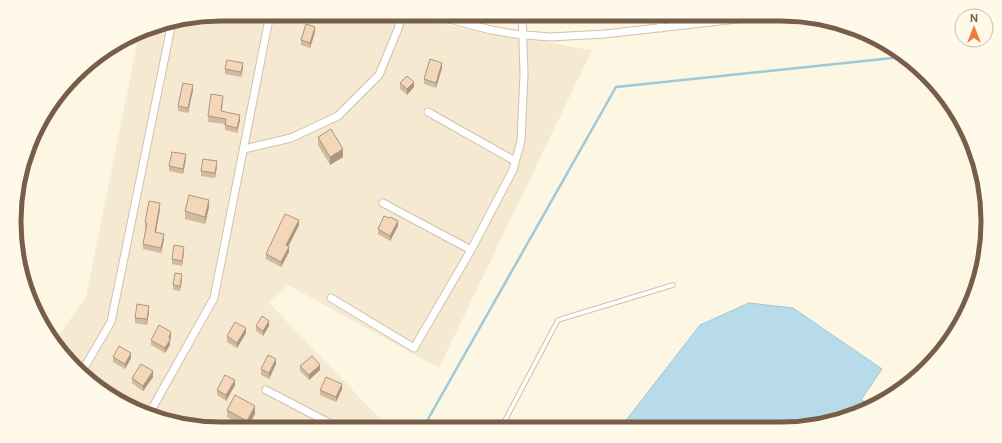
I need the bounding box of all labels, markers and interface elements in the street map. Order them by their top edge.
north arrow [954,8,994,48]
text: N [970,11,978,25]

